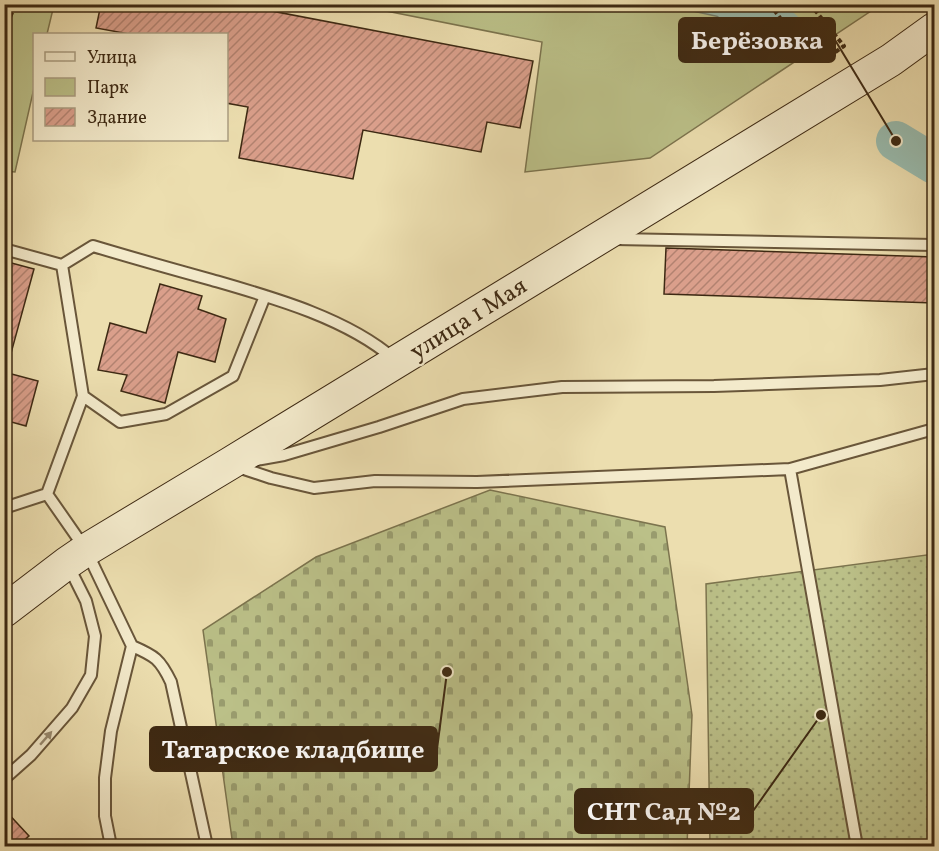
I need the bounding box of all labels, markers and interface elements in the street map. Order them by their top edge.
callout: Берёзовка [679,18,835,62]
text: Берёзовка [691,24,823,60]
legend [33,33,228,141]
text: Улица [87,46,137,71]
text: Парк [87,76,129,101]
text: Здание [87,106,147,131]
street label: улица 1 Мая [404,270,534,369]
callout: Татарское кладбище [150,727,437,771]
one-way arrow [39,731,52,746]
text: Татарское кладбище [161,733,425,769]
callout: СНТ Сад №2 [575,789,753,833]
text: СНТ Сад №2 [587,795,741,831]

